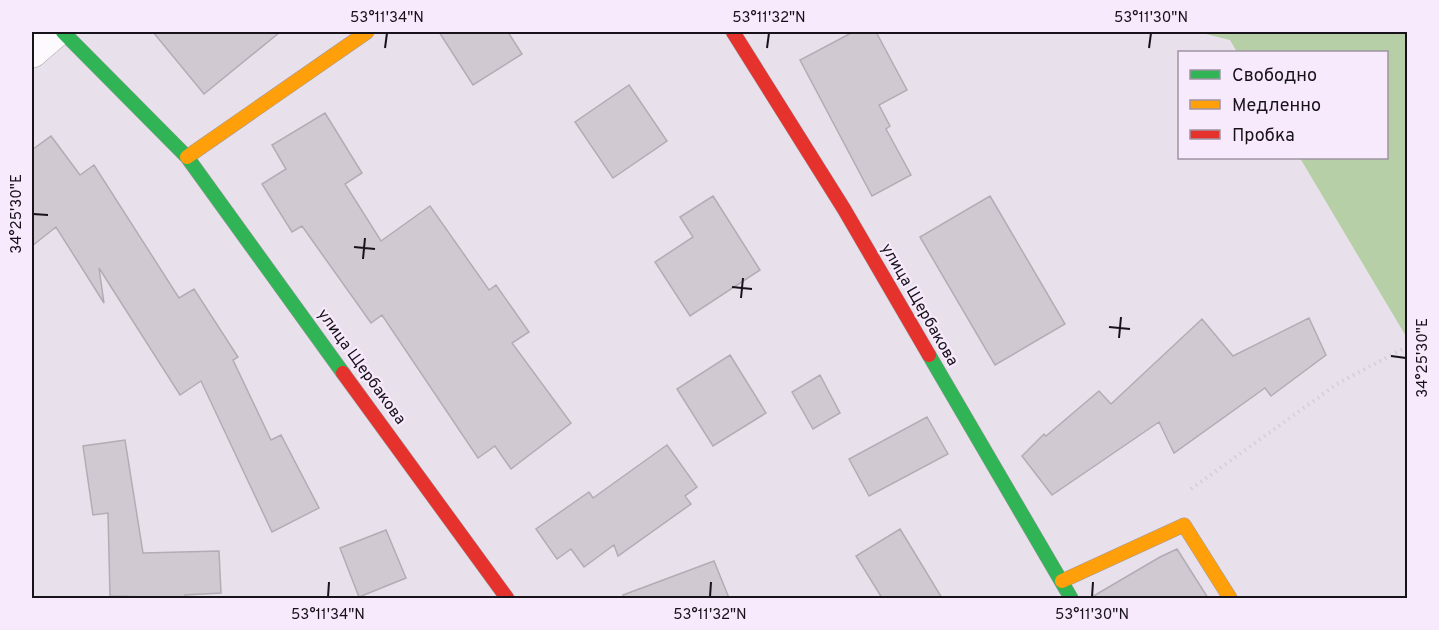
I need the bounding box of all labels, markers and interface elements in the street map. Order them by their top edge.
text: 53°11'34"N [350,9,424,28]
text: 53°11'32"N [732,9,806,28]
text: 53°11'30"N [1114,9,1188,28]
legend [1178,51,1388,159]
text: Свободно [1232,65,1317,88]
text: Медленно [1232,95,1321,118]
text: Пробка [1232,125,1295,148]
text: 34°25'30"E [8,174,27,254]
street label: улица Щербакова [876,240,962,370]
street label: улица Щербакова [312,305,410,429]
text: 34°25'30"E [1414,318,1433,398]
text: 53°11'34"N [291,606,365,625]
text: 53°11'32"N [673,606,747,625]
text: 53°11'30"N [1055,606,1129,625]

